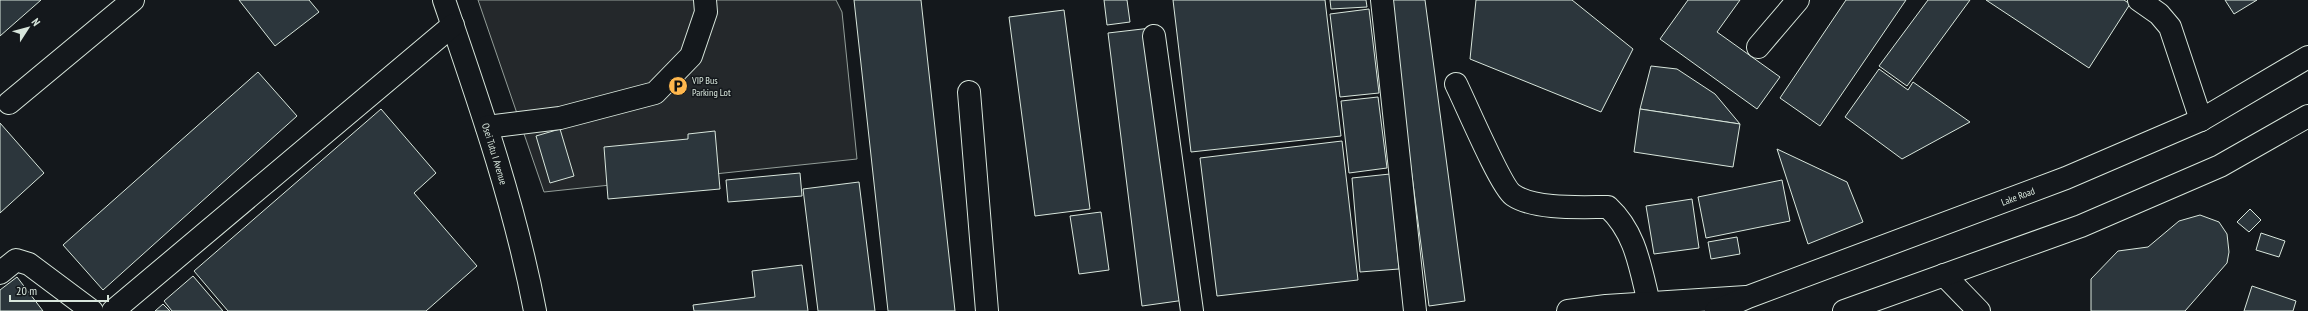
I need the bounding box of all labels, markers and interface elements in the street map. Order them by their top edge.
north arrow [8,8,48,48]
text: N [29,16,44,29]
place label: VIP Bus Parking Lot [691,74,731,99]
parking icon: VIP Bus Parking Lot [667,75,689,97]
street label: Osei Tutu I Avenue [479,121,510,186]
street label: Lake Road [1999,184,2037,209]
scale bar [10,277,108,303]
text: 20 m [16,283,37,298]

